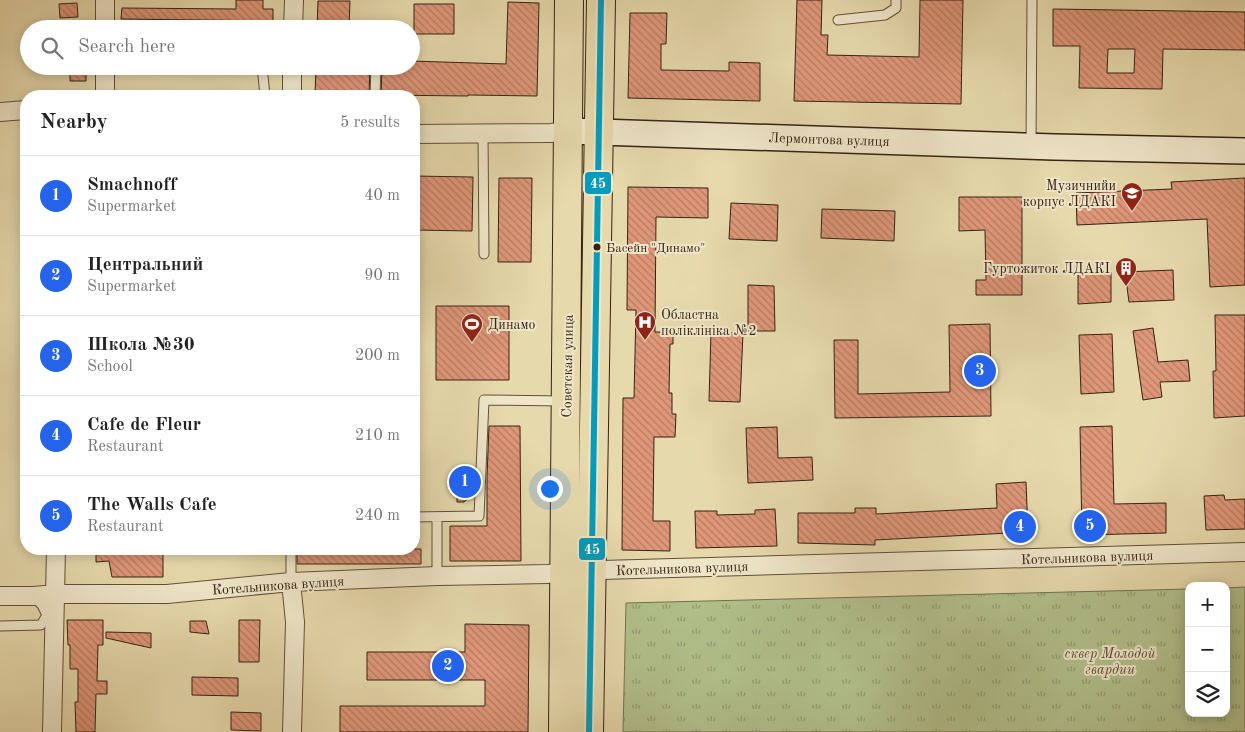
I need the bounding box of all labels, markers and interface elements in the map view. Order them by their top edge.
search box [20,20,420,75]
icon: search [38,34,66,62]
text: Search here [78,38,175,57]
text: Nearby [40,112,108,133]
text: 5 results [340,115,400,131]
street label: Лермонтова вулиця [768,131,890,149]
line badge: 45 [584,171,612,195]
text: Smachnoff [87,176,177,195]
text: 45 [590,177,606,191]
place label: Музичнийи корпус ЛДАКІ [1023,179,1116,209]
school or university icon: Музичнийи корпус ЛДАКІ [1120,181,1144,212]
text: 1 [51,188,61,204]
text: 40 m [364,188,400,204]
text: Supermarket [87,199,176,215]
marker: Басейн "Динамо" [592,242,602,252]
place label: Басейн "Динамо" [606,242,705,255]
text: Центральний [87,256,203,275]
building icon: Гуртожиток ЛДАКІ [1114,256,1138,287]
place label: Гуртожиток ЛДАКІ [983,262,1110,276]
text: 2 [51,268,61,284]
text: 90 m [364,268,400,284]
text: Supermarket [87,279,176,295]
place label: Областна поліклініка №2 [661,308,757,338]
hospital icon: Областна поліклініка №2 [633,310,657,341]
sports icon: Динамо [460,312,484,343]
street label: Советская улица [560,314,576,418]
place label: Динамо [488,318,536,332]
text: Школа №30 [87,336,195,355]
text: 3 [51,348,61,364]
text: 200 m [355,348,400,364]
pin: 3 [964,352,996,390]
text: School [87,359,133,375]
text: Cafe de Fleur [87,416,201,435]
text: 4 [51,428,61,444]
text: 210 m [355,428,400,444]
text: Restaurant [87,439,164,455]
pin: 1 [449,463,481,501]
your location [537,476,563,502]
text: The Walls Cafe [87,496,217,515]
pin: 5 [1074,507,1106,545]
text: 5 [51,508,61,524]
text: 240 m [355,508,400,524]
pin: 4 [1004,508,1036,546]
text: Restaurant [87,519,164,535]
line badge: 45 [578,537,606,561]
text: 45 [584,543,600,557]
street label: Котельникова вулиця [1020,549,1154,567]
street label: Котельникова вулиця [615,560,749,578]
street label: Котельникова вулиця [211,574,345,598]
map controls [1185,582,1230,717]
button: + [1185,582,1230,627]
button: − [1185,627,1230,672]
pin: 2 [432,647,464,685]
park label: сквер Молодой гвардии [1065,647,1155,678]
button: layers [1185,672,1230,717]

